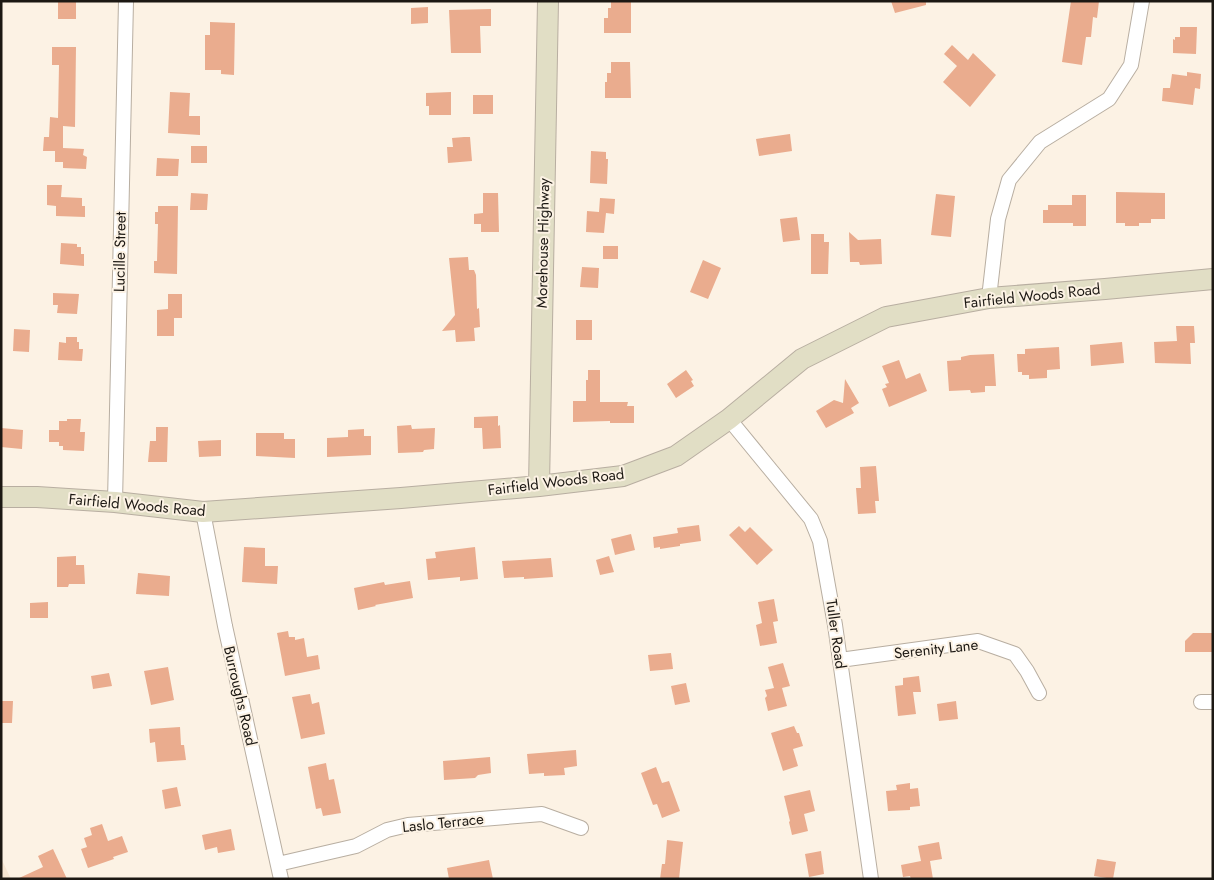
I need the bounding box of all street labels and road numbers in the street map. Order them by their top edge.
street label: Morehouse Highway [531,177,555,308]
street label: Lucille Street [108,211,132,292]
street label: Fairfield Woods Road [963,278,1101,314]
street label: Fairfield Woods Road [487,463,625,501]
street label: Fairfield Woods Road [68,488,206,522]
street label: Tuller Road [820,598,852,670]
street label: Serenity Lane [893,634,980,664]
street label: Burroughs Road [218,644,262,748]
street label: Laslo Terrace [401,808,485,838]

